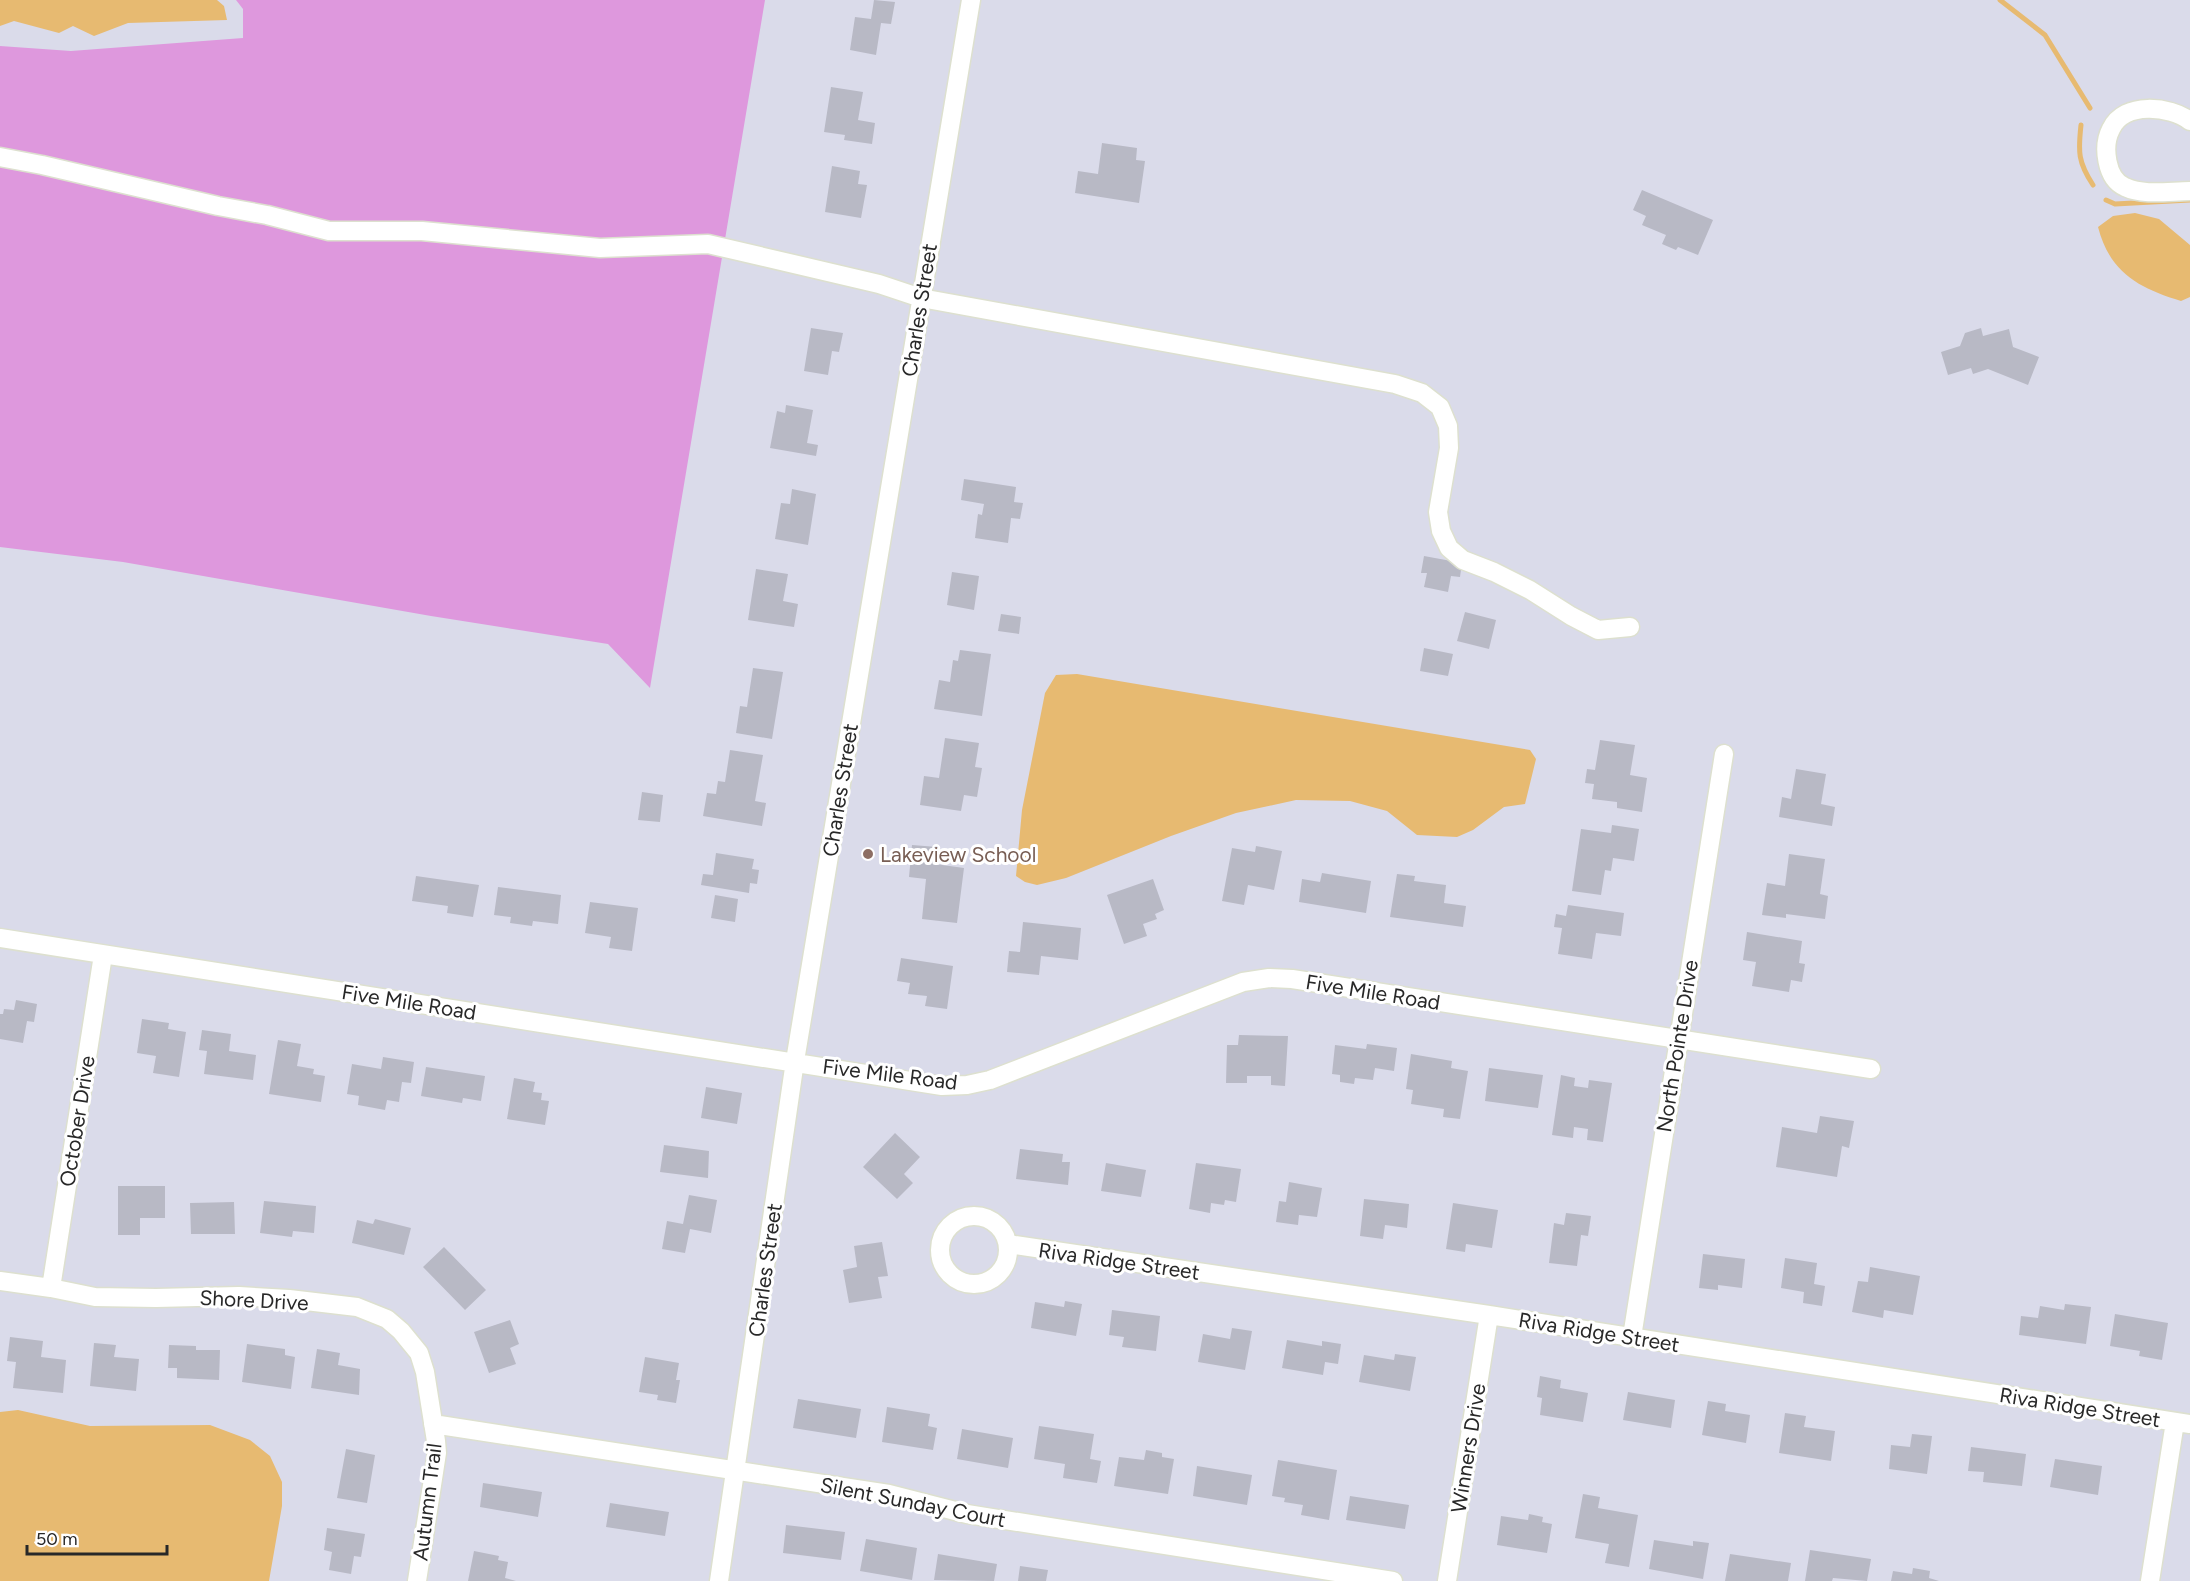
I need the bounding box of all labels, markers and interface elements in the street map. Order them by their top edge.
street label: Charles Street [896,242,942,378]
street label: Charles Street [817,722,863,858]
place label: Lakeview School [880,842,1036,867]
marker: Lakeview School [861,847,875,861]
street label: North Pointe Drive [1651,958,1703,1134]
street label: Five Mile Road [1304,969,1442,1015]
street label: Five Mile Road [340,979,478,1025]
street label: Five Mile Road [821,1053,959,1095]
street label: October Drive [54,1054,100,1188]
street label: Charles Street [743,1202,787,1338]
street label: Riva Ridge Street [1037,1237,1201,1285]
street label: Shore Drive [199,1285,309,1315]
street label: Riva Ridge Street [1517,1307,1681,1357]
street label: Winners Drive [1445,1382,1491,1514]
street label: Riva Ridge Street [1998,1382,2162,1432]
street label: Autumn Trail [407,1442,447,1562]
street label: Silent Sunday Court [818,1472,1008,1532]
scale bar [27,1518,166,1556]
text: 50 m [36,1528,78,1550]

